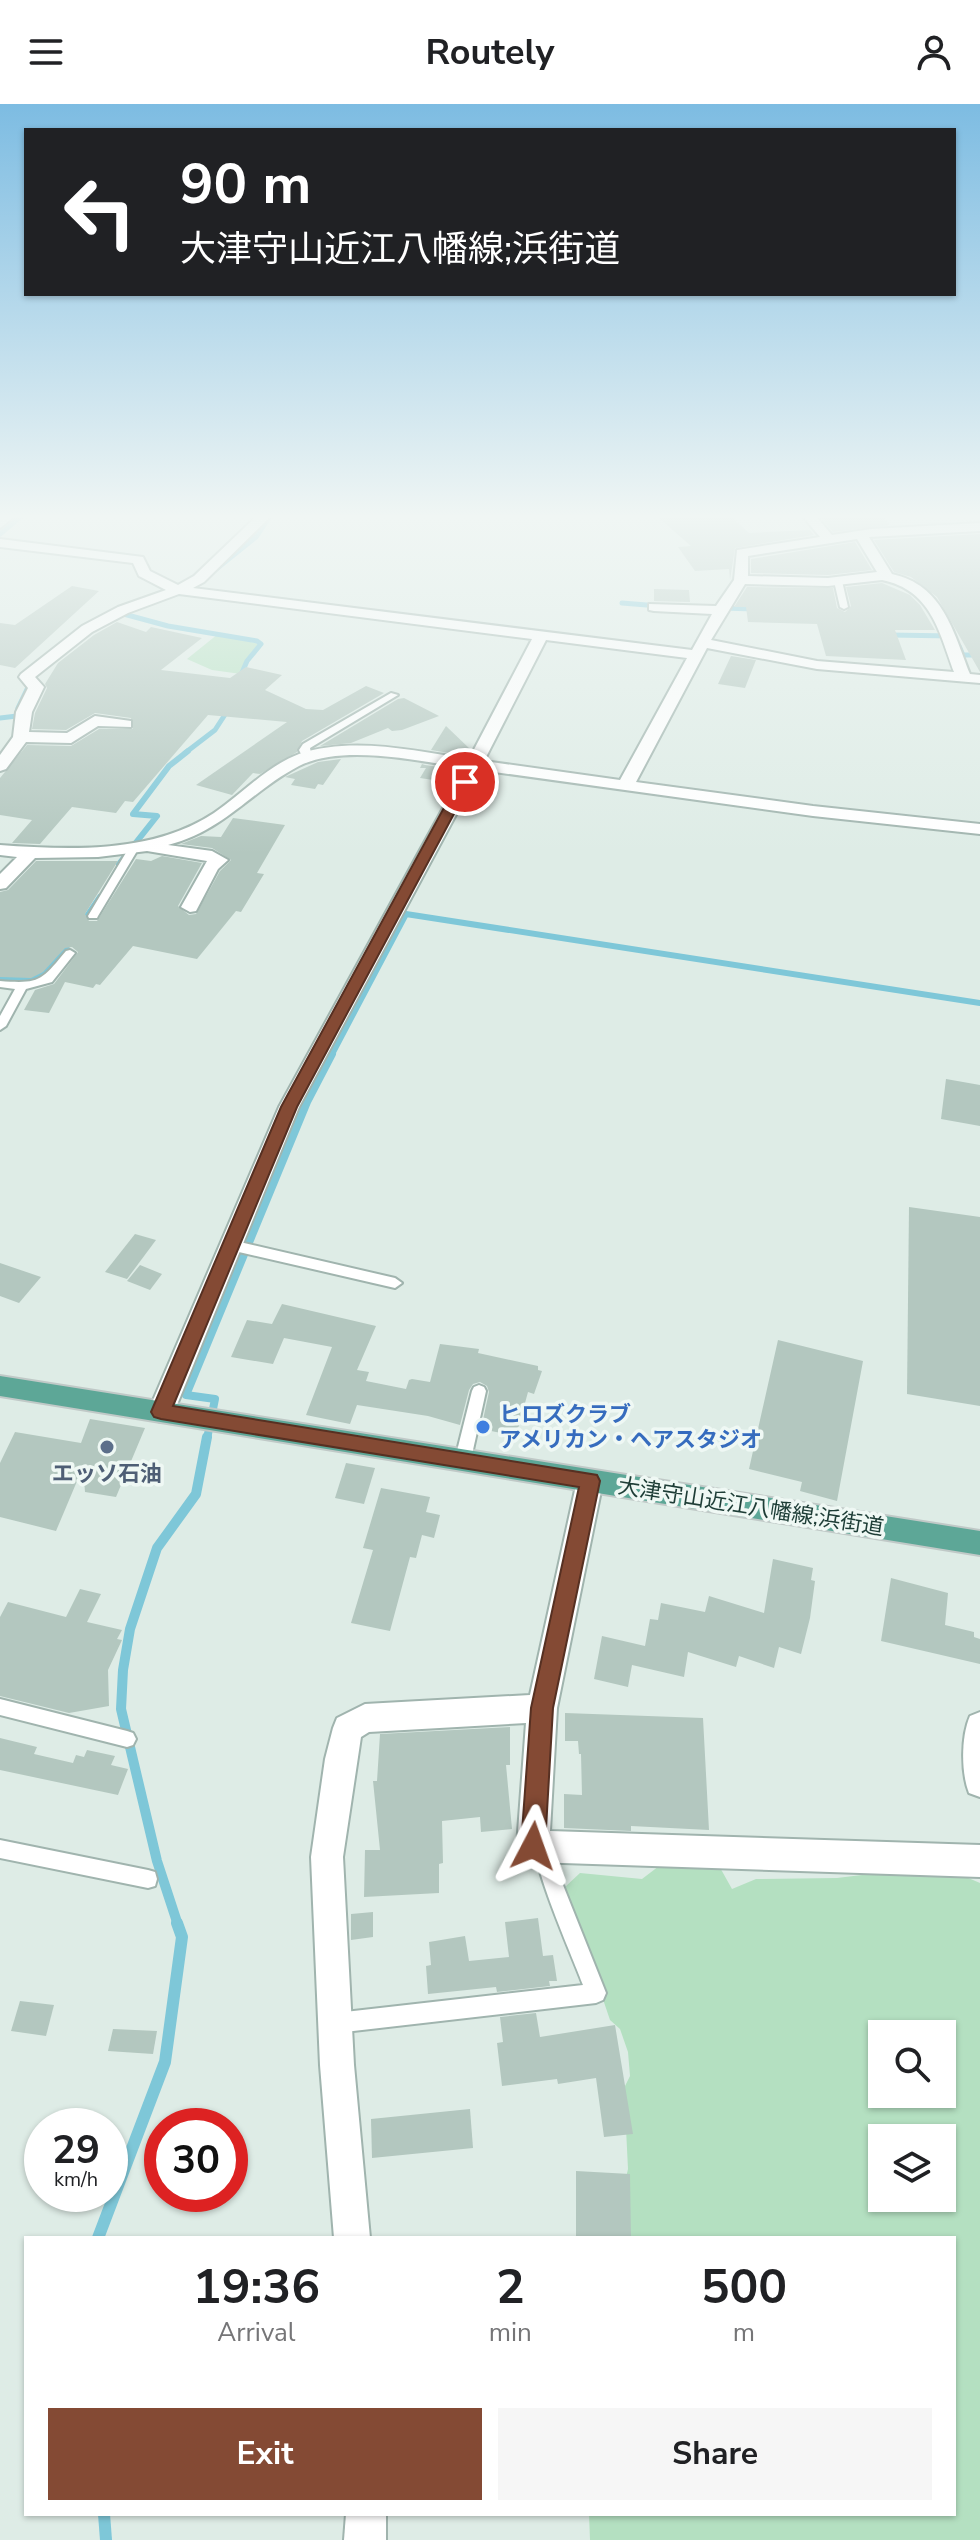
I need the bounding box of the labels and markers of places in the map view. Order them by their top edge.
pin [431,748,499,816]
place label: ヒロズクラブ アメリカン・ヘアスタジオ [499,1400,762,1455]
marker: ヒロズクラブ アメリカン・ヘアスタジオ [474,1418,492,1436]
marker: エッソ石油 [98,1438,116,1456]
place label: エッソ石油 [52,1459,162,1489]

